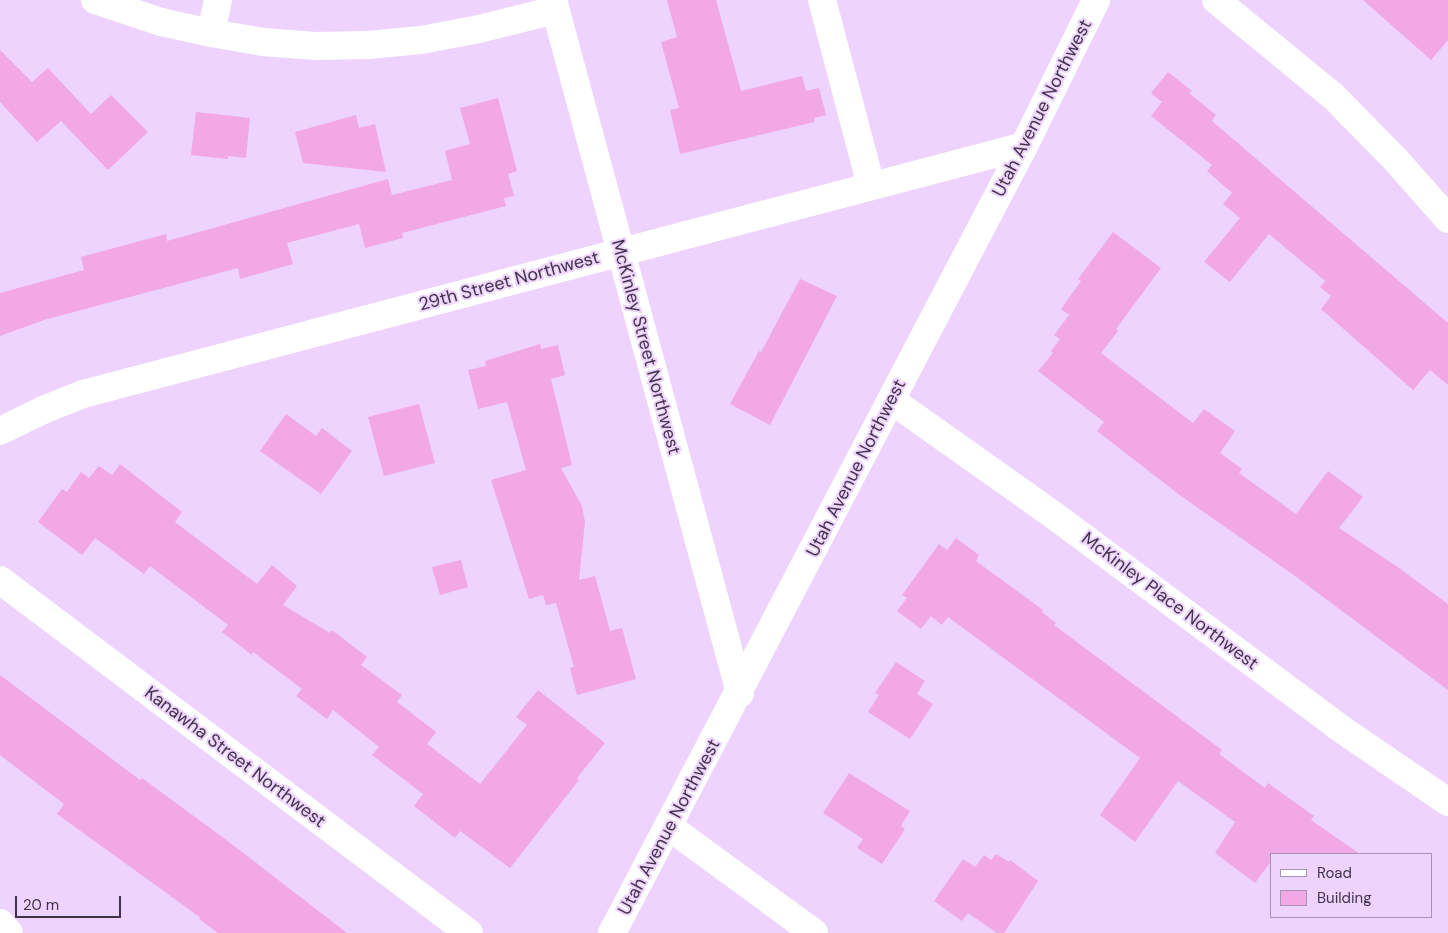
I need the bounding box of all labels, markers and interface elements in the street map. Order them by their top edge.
street label: Utah Avenue Northwest [988,16,1096,200]
street label: McKinley Street Northwest [607,237,685,457]
street label: 29th Street Northwest [416,247,602,315]
street label: Utah Avenue Northwest [802,376,910,560]
street label: McKinley Place Northwest [1078,528,1262,674]
street label: Kanawha Street Northwest [140,682,330,832]
street label: Utah Avenue Northwest [613,735,725,919]
legend [1270,853,1433,918]
text: Road [1317,863,1352,883]
scale bar [18,886,124,918]
text: Building [1317,888,1372,908]
text: 20 m [23,895,59,915]

